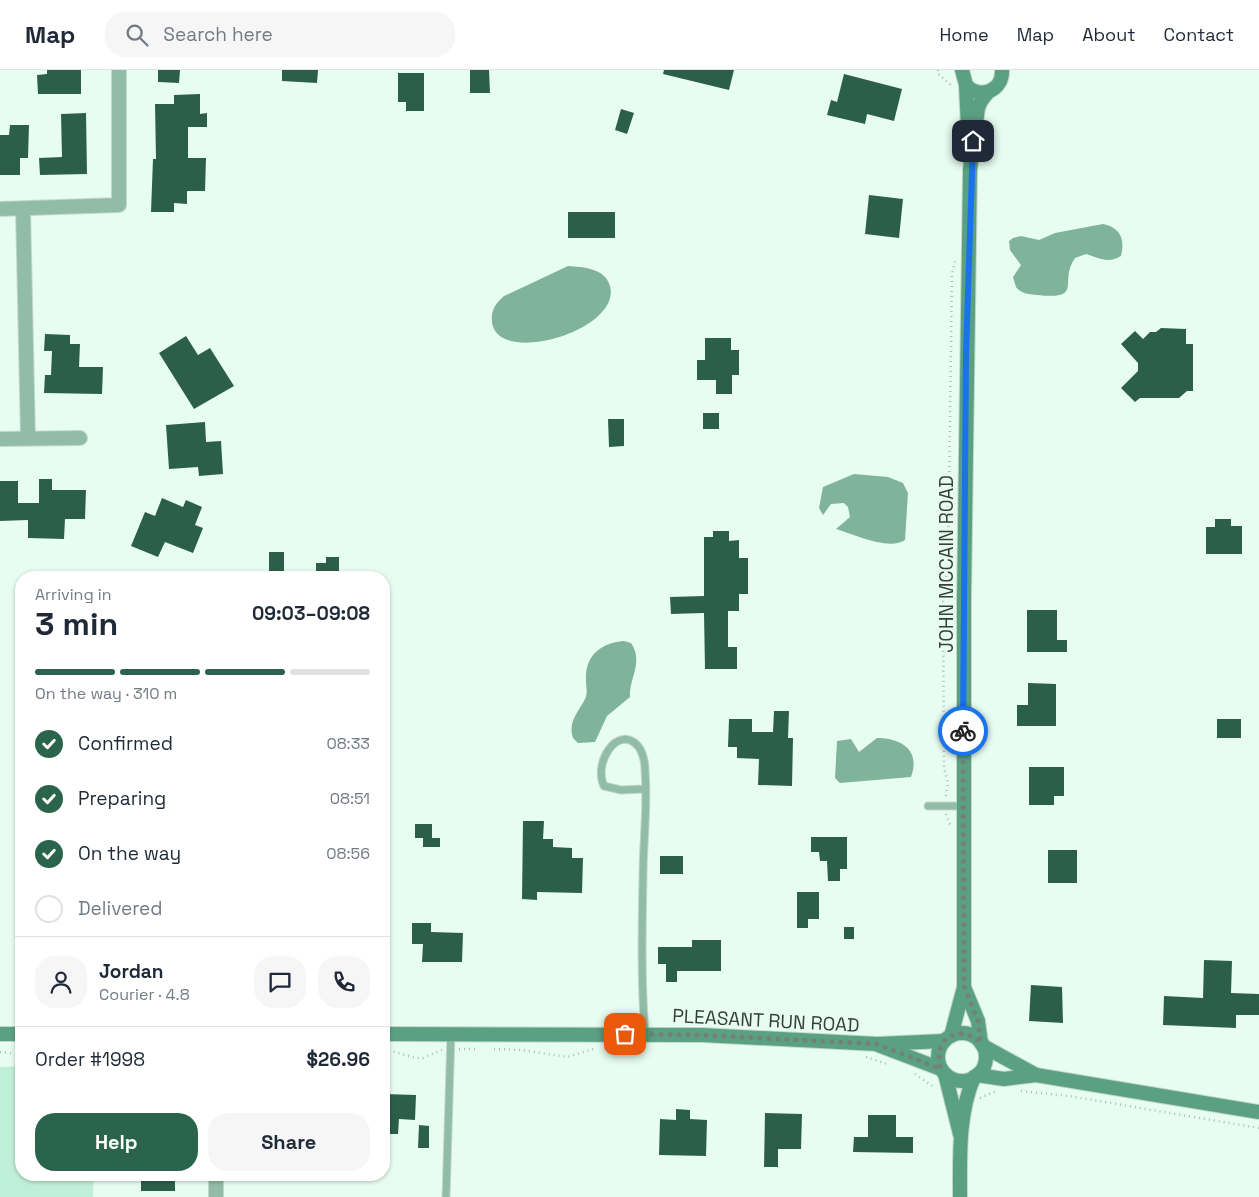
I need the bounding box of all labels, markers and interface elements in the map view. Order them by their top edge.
search box [105,12,455,57]
text: Map [25,19,75,50]
icon: search [123,21,151,49]
text: Search here [163,22,273,47]
text: Home [940,23,989,46]
text: Map [1017,23,1054,46]
text: About [1082,23,1136,46]
text: Contact [1164,23,1234,46]
pin [952,120,994,162]
icon: home [959,127,987,155]
street label: JOHN MCCAIN ROAD [934,475,959,653]
text: Arriving in [35,584,112,605]
text: 09:03–09:08 [252,601,370,626]
text: 3 min [35,604,118,644]
text: On the way · 310 m [35,683,177,704]
courier [938,706,988,756]
icon: bike [949,717,977,745]
icon: check [35,730,63,758]
text: Confirmed [78,731,173,756]
text: 08:33 [326,733,370,754]
icon: check [35,785,63,813]
text: Preparing [78,786,166,811]
text: 08:51 [330,788,370,809]
icon: check [35,840,63,868]
text: On the way [78,841,181,866]
text: 08:56 [326,843,370,864]
text: Delivered [78,896,163,921]
button: person [35,956,87,1008]
button: chat [254,956,306,1008]
button: phone [318,956,370,1008]
text: Jordan [99,959,164,984]
text: Courier · 4.8 [99,984,190,1005]
street label: PLEASANT RUN ROAD [672,1003,860,1038]
pin [604,1013,646,1055]
icon: bag [611,1020,639,1048]
text: Order #1998 [35,1047,145,1072]
text: $26.96 [306,1047,370,1072]
button: Help [35,1113,198,1171]
button: Share [208,1113,370,1171]

